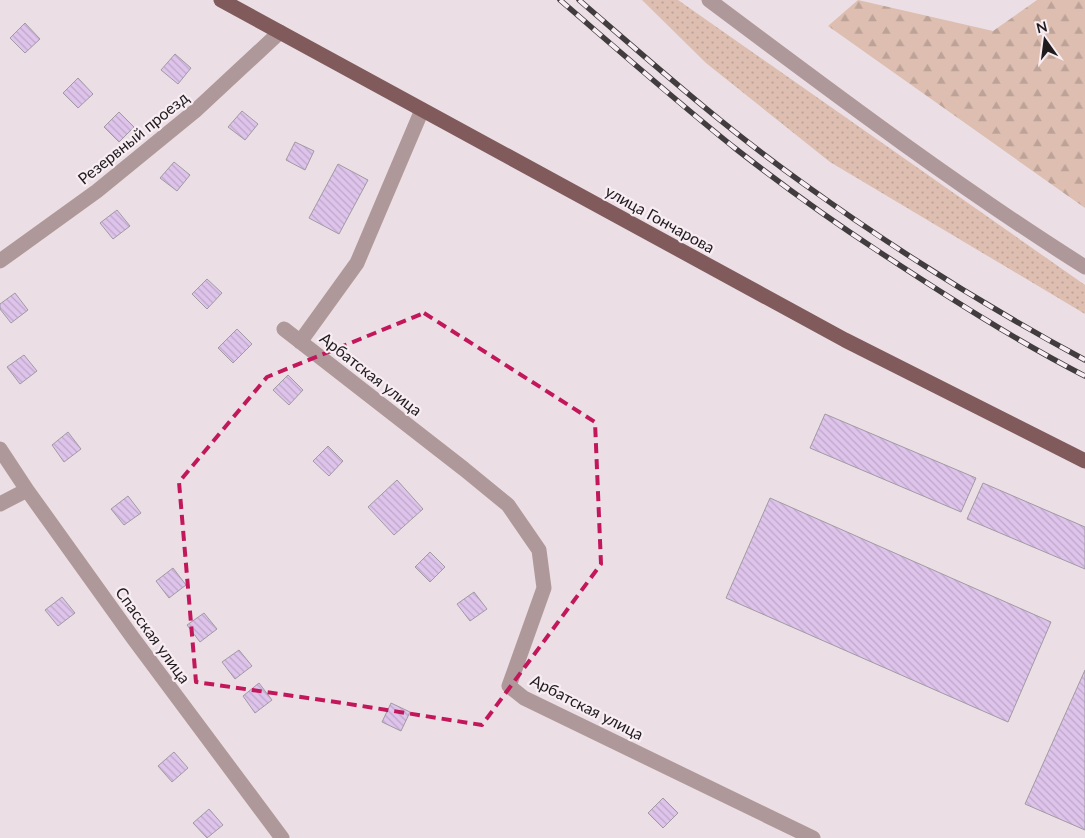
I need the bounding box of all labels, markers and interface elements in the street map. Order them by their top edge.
north arrow [1020,15,1070,65]
text: N [1034,17,1049,36]
street label: Резервный проезд [74,87,192,188]
street label: улица Гончарова [602,181,718,256]
street label: Арбатская улица [317,328,426,419]
street label: Спасская улица [112,583,195,687]
street label: Арбатская улица [528,670,647,743]

